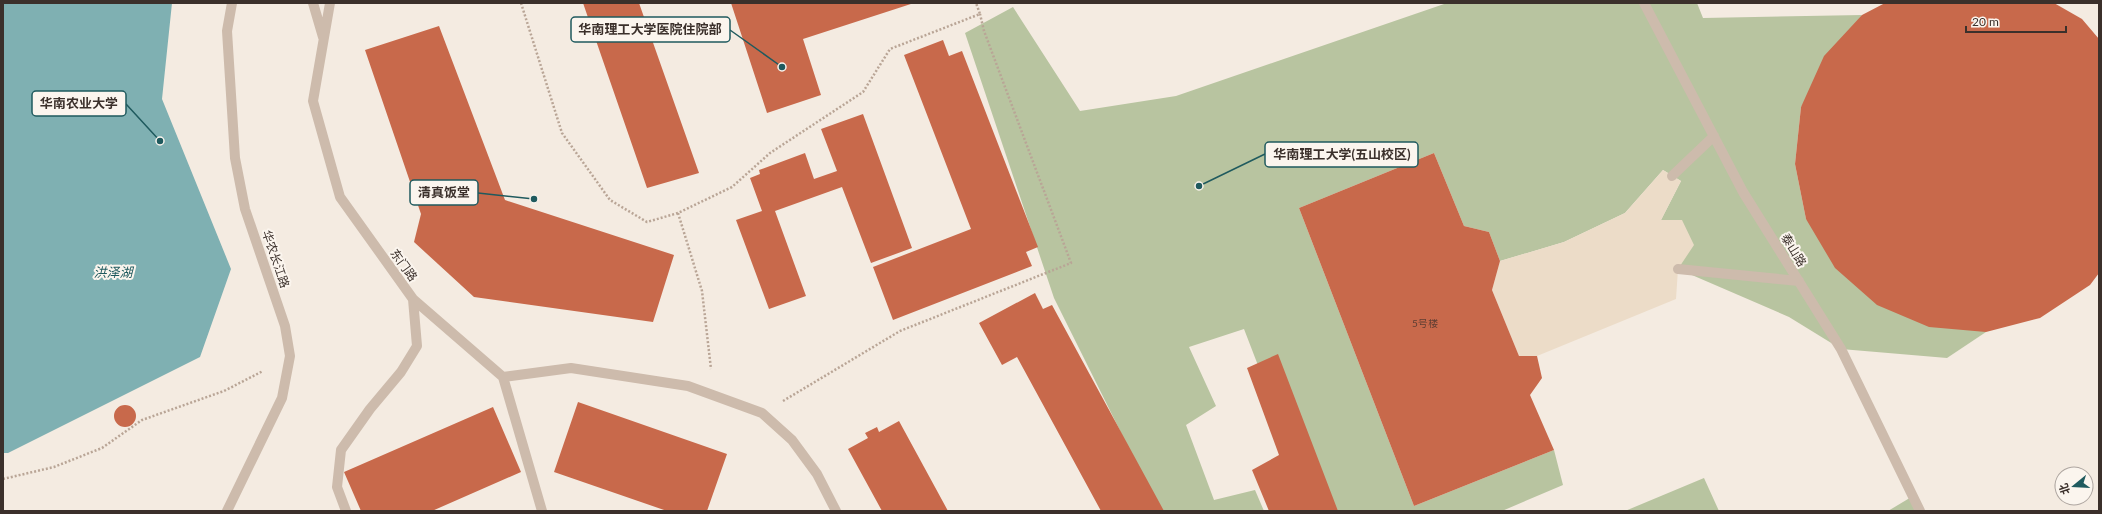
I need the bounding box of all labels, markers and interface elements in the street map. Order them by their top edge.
scale bar [1966,8,2066,34]
text: 20 m [1972,14,1999,29]
callout: 华南理工大学医院住院部 [571,17,730,42]
text: 华南理工大学医院住院部 [578,21,722,37]
callout: 华南农业大学 [32,91,126,116]
text: 华南农业大学 [40,95,118,111]
callout: 华南理工大学(五山校区) [1265,142,1418,167]
text: 华南理工大学(五山校区) [1273,146,1411,162]
callout: 清真饭堂 [410,180,478,205]
text: 清真饭堂 [418,184,470,200]
street label: 华农长江路 [259,228,293,290]
street label: 泰山路 [1778,231,1810,269]
street label: 东门路 [387,246,421,284]
water label: 洪泽湖 [93,264,134,280]
house number: 5号楼 [1412,317,1438,329]
north arrow [2054,466,2094,506]
text: 北 [2056,482,2072,496]

